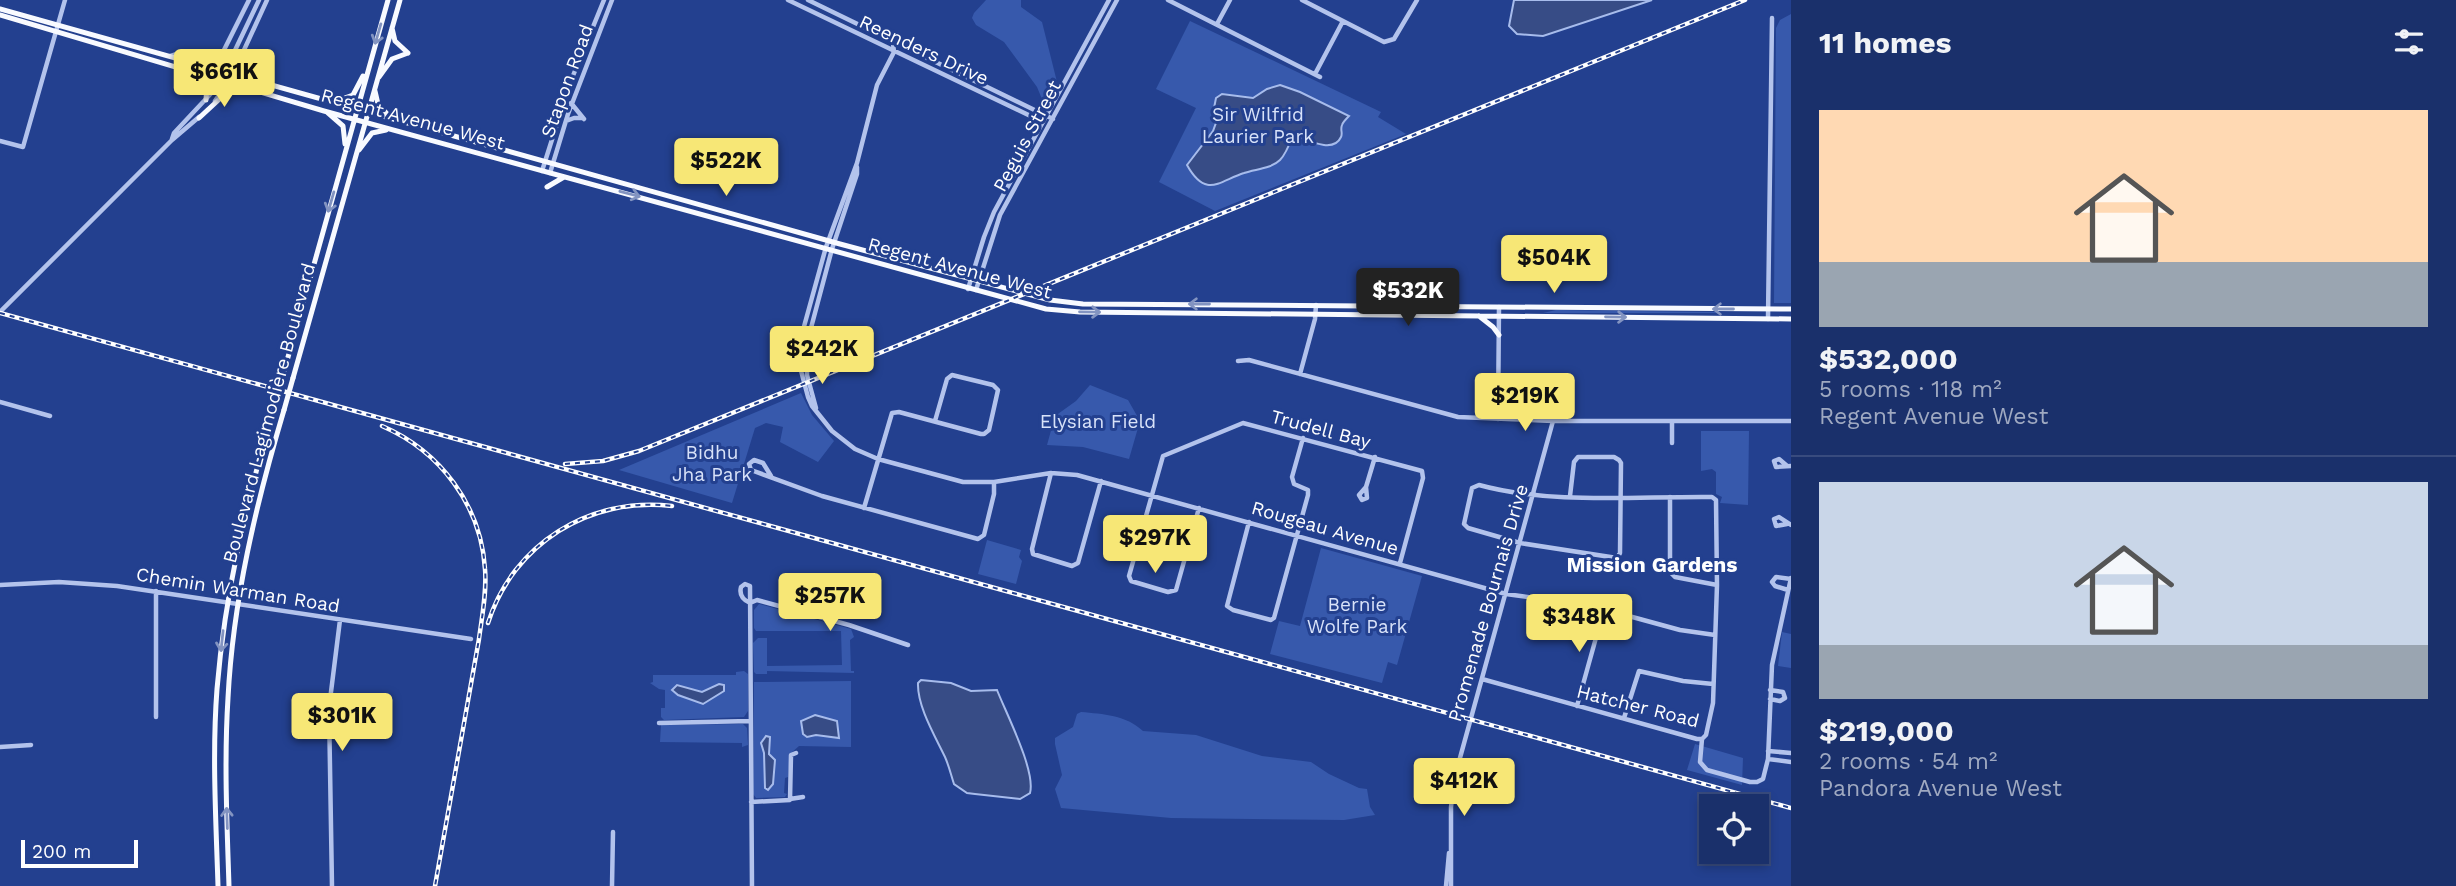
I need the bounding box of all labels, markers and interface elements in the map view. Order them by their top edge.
street label: Reenders Drive [856,10,992,90]
street label: Stapon Road [536,21,598,141]
one-way arrow [371,23,384,45]
icon: filters [2390,23,2428,61]
text: 11 homes [1819,25,1952,60]
pin: $661K [175,50,273,109]
text: $661K [190,58,258,85]
street label: Peguis Street [988,76,1066,196]
street label: Regent Avenue West [319,83,507,155]
park label: Sir Wilfrid Laurier Park [1202,103,1314,148]
pin: $522K [677,138,775,198]
text: $522K [690,147,762,174]
icon: home [2061,155,2187,281]
one-way arrow [618,189,640,202]
one-way arrow [324,191,337,213]
street label: Regent Avenue West [866,232,1054,304]
pin: $504K [1505,236,1603,295]
text: $504K [1517,244,1591,271]
street label: Boulevard Lagimodière Boulevard [218,260,320,566]
pin: $532K [1359,268,1457,328]
text: $532K [1372,277,1444,304]
one-way arrow [1188,297,1211,311]
one-way arrow [1712,302,1735,316]
one-way arrow [1078,306,1101,319]
one-way arrow [1605,310,1628,323]
pin: $242K [773,326,871,386]
text: $242K [786,335,858,362]
text: $532,000 [1819,341,1958,376]
pin: $219K [1476,374,1574,433]
text: 5 rooms · 118 m² [1819,376,2002,403]
text: $219K [1491,382,1559,409]
text: Regent Avenue West [1819,403,2048,430]
street label: Trudell Bay [1269,405,1374,453]
park label: Elysian Field [1040,410,1156,433]
park label: Bidhu Jha Park [672,441,752,486]
street label: Promenade Bournais Drive [1443,482,1533,724]
street label: Rougeau Avenue [1249,496,1401,560]
pin: $297K [1106,516,1204,575]
text: $297K [1119,524,1191,551]
icon: home [2061,527,2187,653]
district label: Mission Gardens [1566,552,1738,577]
street label: Chemin Warman Road [134,563,342,617]
pin: $257K [781,574,879,633]
text: $257K [794,582,866,609]
park label: Bernie Wolfe Park [1307,593,1407,638]
pin: $348K [1530,594,1628,654]
text: $348K [1542,603,1616,630]
one-way arrow [215,629,228,652]
street label: Hatcher Road [1574,680,1702,732]
pin: $301K [293,694,391,753]
text: $301K [307,702,377,729]
text: $219,000 [1819,713,1954,748]
text: 2 rooms · 54 m² [1819,748,1997,775]
pin: $412K [1415,758,1513,818]
text: $412K [1430,767,1498,794]
text: Pandora Avenue West [1819,775,2062,802]
map controls [1699,794,1769,864]
button: locate [1699,794,1769,864]
one-way arrow [221,807,234,830]
scale bar [21,837,138,869]
text: 200 m [32,840,91,863]

